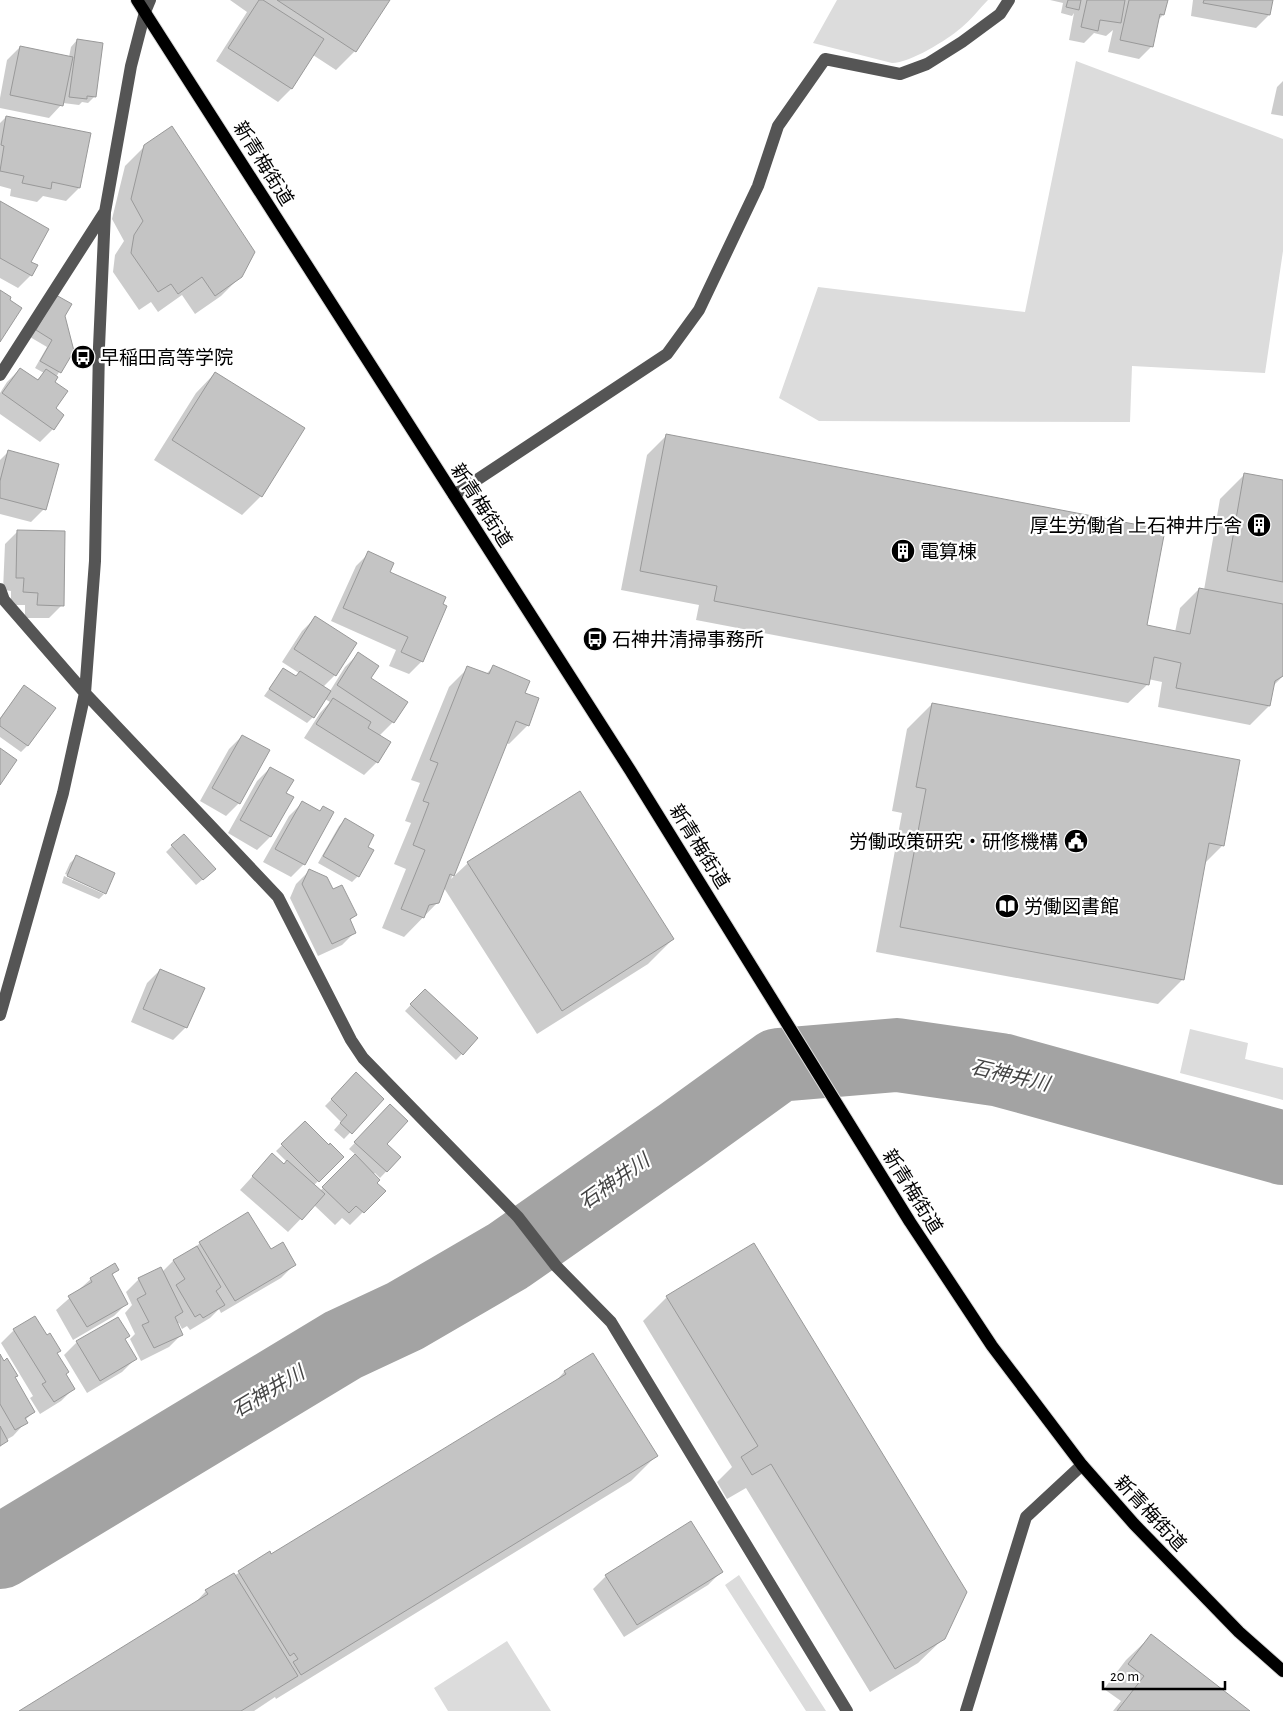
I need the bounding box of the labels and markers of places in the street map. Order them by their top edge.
bus stop icon: 早稲田高等学院 [70,344,96,370]
place label: 早稲田高等学院 [100,347,233,368]
building icon: 厚生労働省 上石神井庁舎 [1246,512,1272,538]
place label: 厚生労働省 上石神井庁舎 [1030,515,1242,536]
building icon: 電算棟 [890,538,916,564]
place label: 電算棟 [920,541,977,562]
bus stop icon: 石神井清掃事務所 [582,626,608,652]
place label: 石神井清掃事務所 [612,629,764,650]
public building icon: 労働政策研究・研修機構 [1063,828,1089,854]
place label: 労働政策研究・研修機構 [849,831,1058,852]
library icon: 労働図書館 [994,893,1020,919]
place label: 労働図書館 [1024,897,1119,917]

